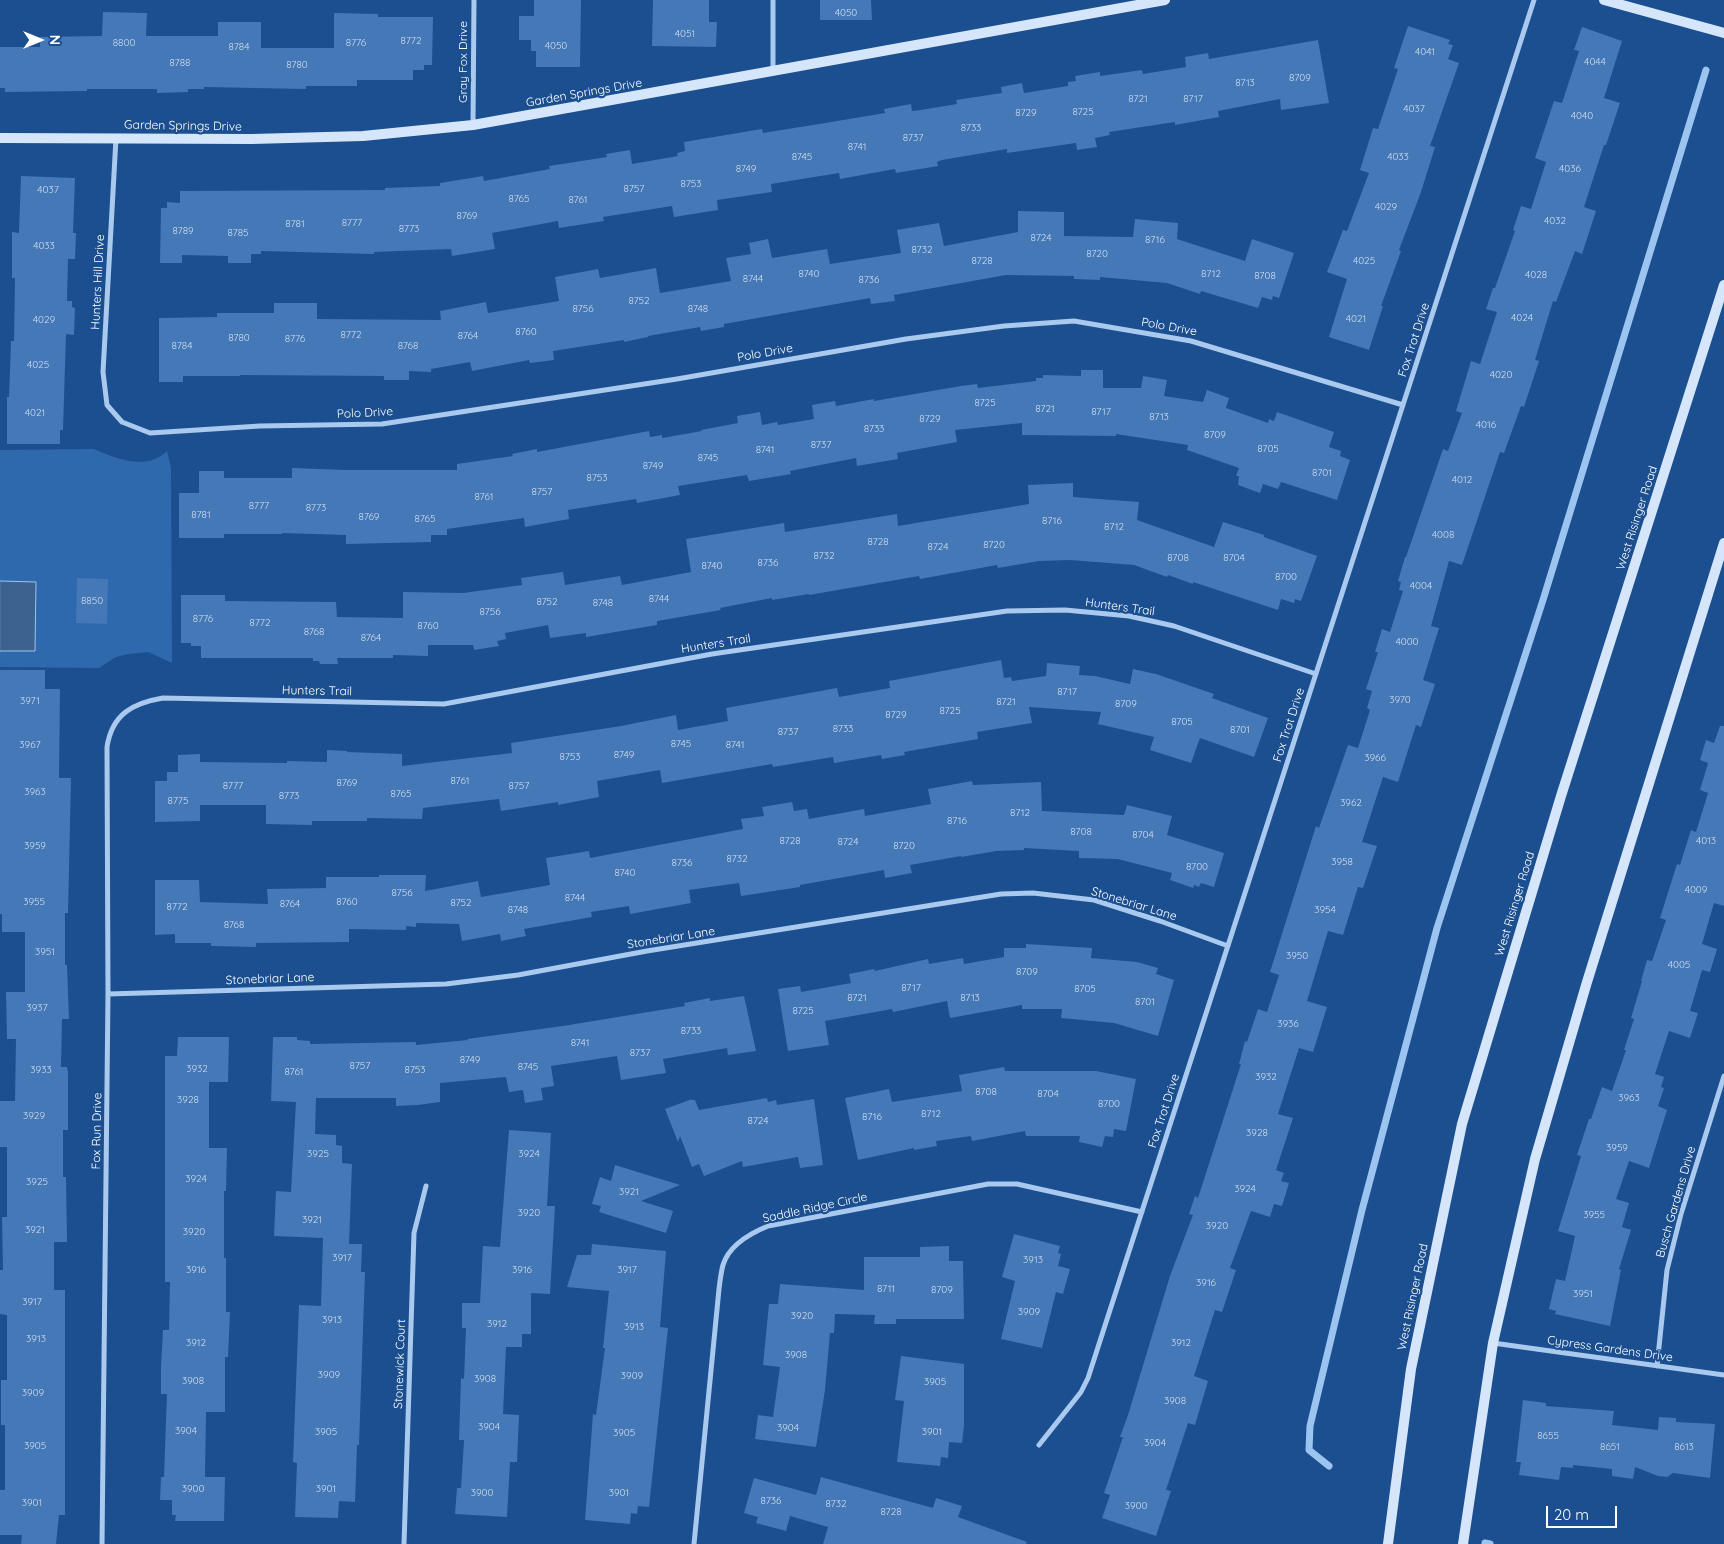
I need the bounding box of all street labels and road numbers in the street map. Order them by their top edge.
street label: Gray Fox Drive [456,21,470,103]
street label: Garden Springs Drive [525,76,643,110]
street label: Garden Springs Drive [124,118,242,134]
street label: Hunters Hill Drive [88,234,108,330]
street label: Fox Trot Drive [1395,301,1433,379]
street label: Polo Drive [1140,315,1198,339]
street label: Polo Drive [736,341,794,365]
street label: Polo Drive [336,404,394,422]
street label: West Risinger Road [1613,464,1661,572]
street label: Hunters Trail [1084,595,1156,619]
street label: Hunters Trail [680,631,752,657]
street label: Hunters Trail [282,683,352,699]
street label: Fox Trot Drive [1270,686,1308,764]
street label: West Risinger Road [1492,850,1538,958]
street label: Stonebriar Lane [1089,884,1179,924]
street label: Stonebriar Lane [626,924,716,952]
street label: Stonebriar Lane [225,970,315,988]
street label: Fox Trot Drive [1145,1072,1183,1150]
street label: Fox Run Drive [89,1093,105,1169]
street label: Busch Gardens Drive [1653,1145,1699,1259]
street label: Saddle Ridge Circle [761,1190,869,1226]
street label: West Risinger Road [1395,1242,1431,1352]
street label: Stonewick Court [391,1319,409,1409]
street label: Cypress Gardens Drive [1546,1333,1674,1365]

